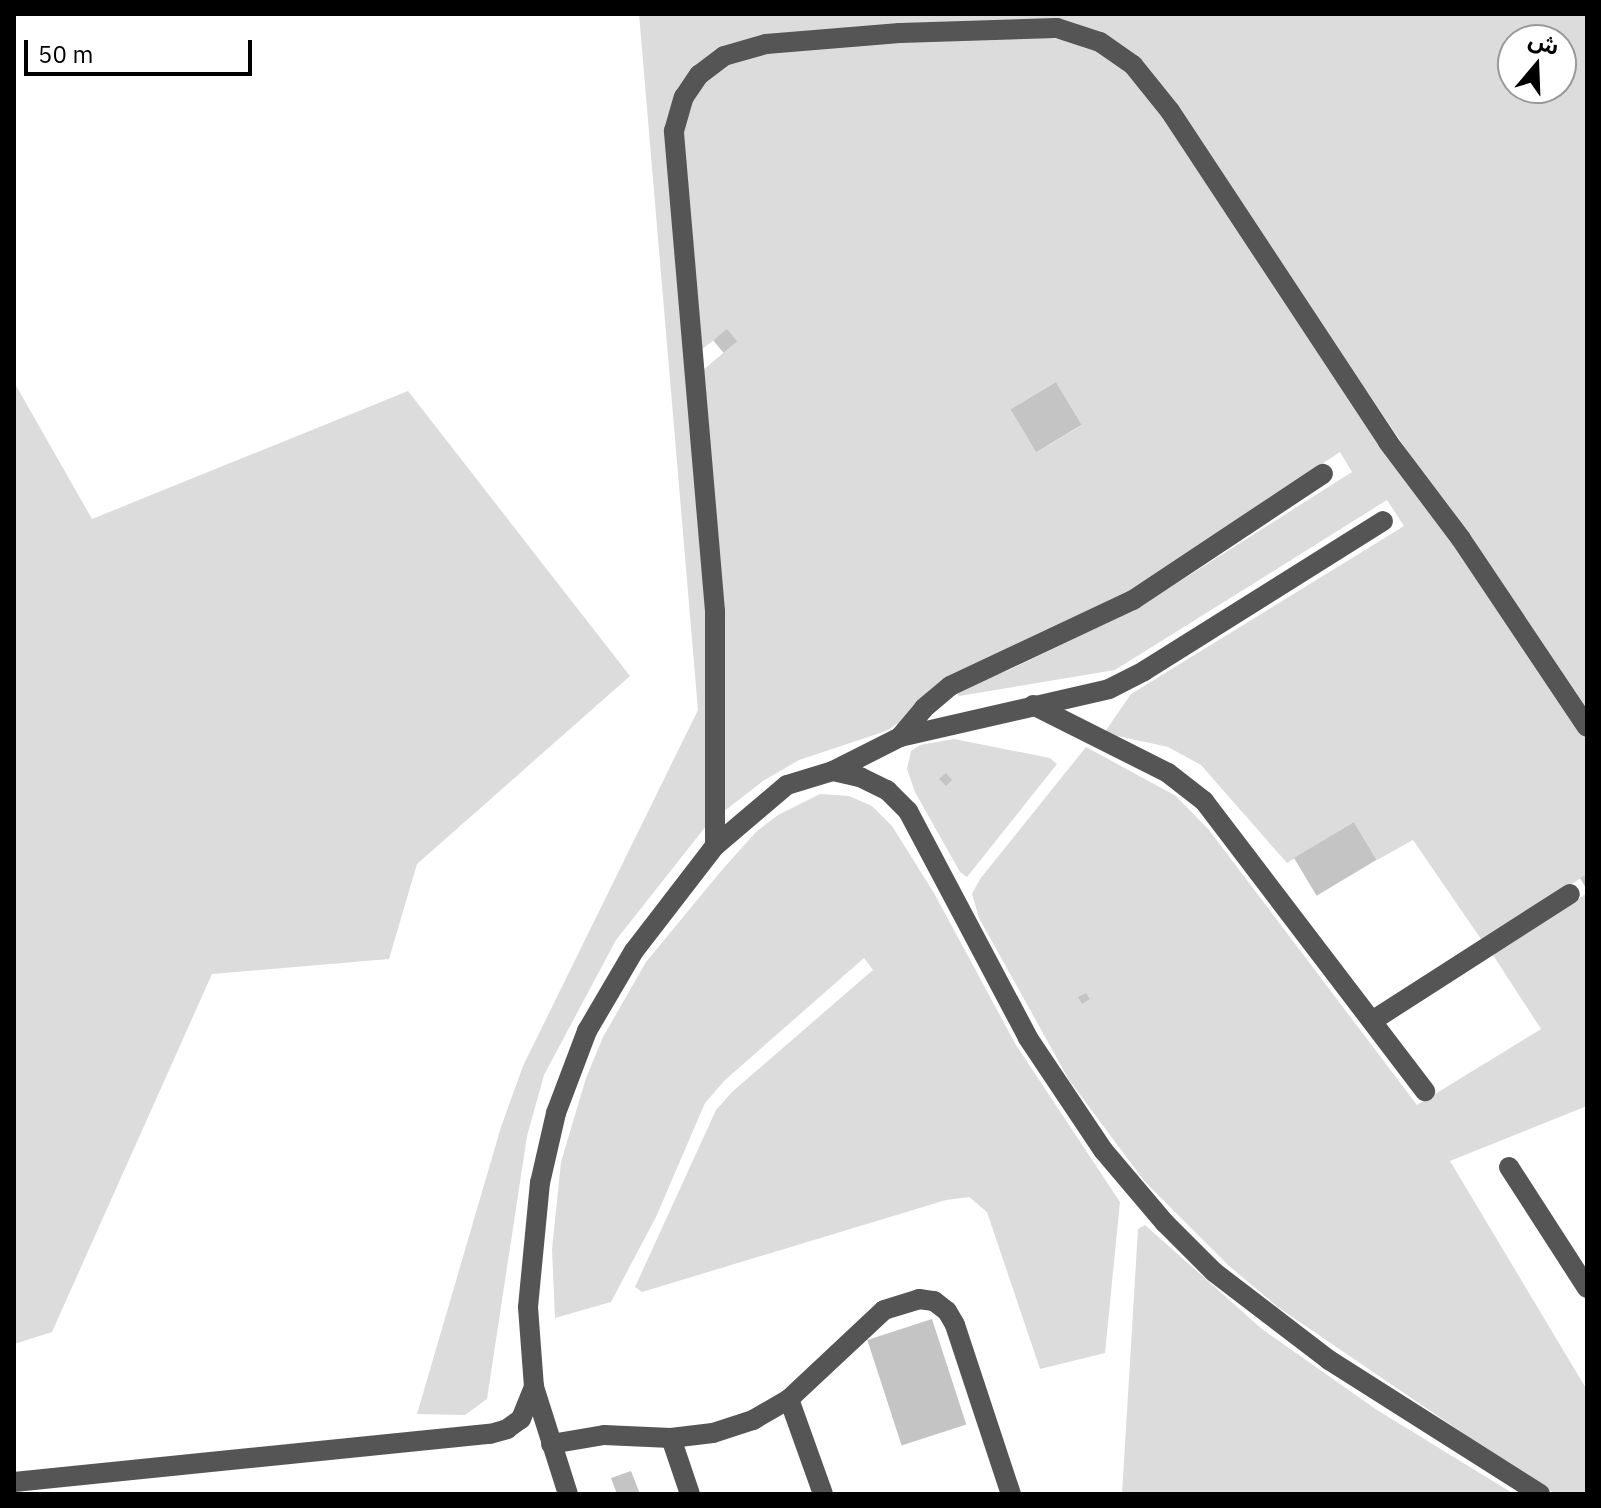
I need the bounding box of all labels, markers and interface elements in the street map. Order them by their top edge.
scale bar [28,24,256,74]
north arrow [1497,24,1577,104]
text: ش [1525,24,1563,61]
text: 50 m [38,38,93,70]

